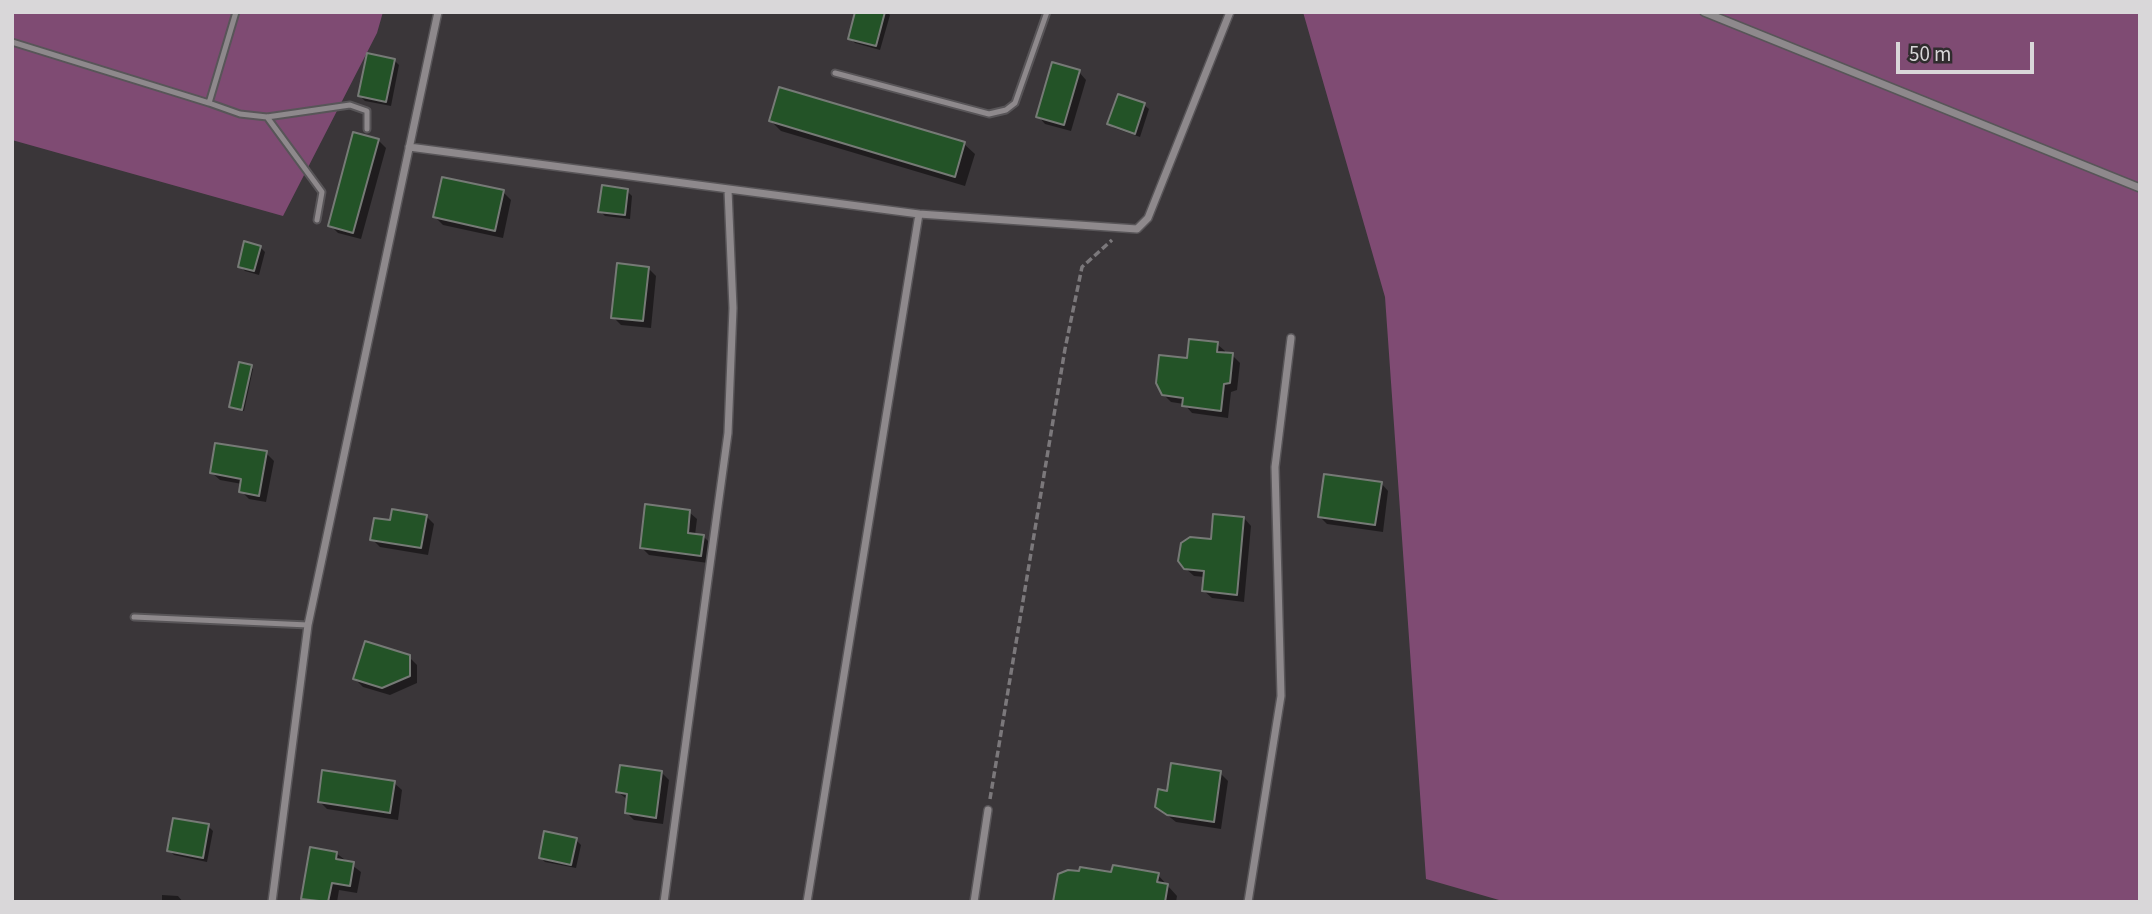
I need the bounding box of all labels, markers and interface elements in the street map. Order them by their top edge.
scale bar [1900,28,2038,72]
text: 50 m [1909,39,1951,69]

